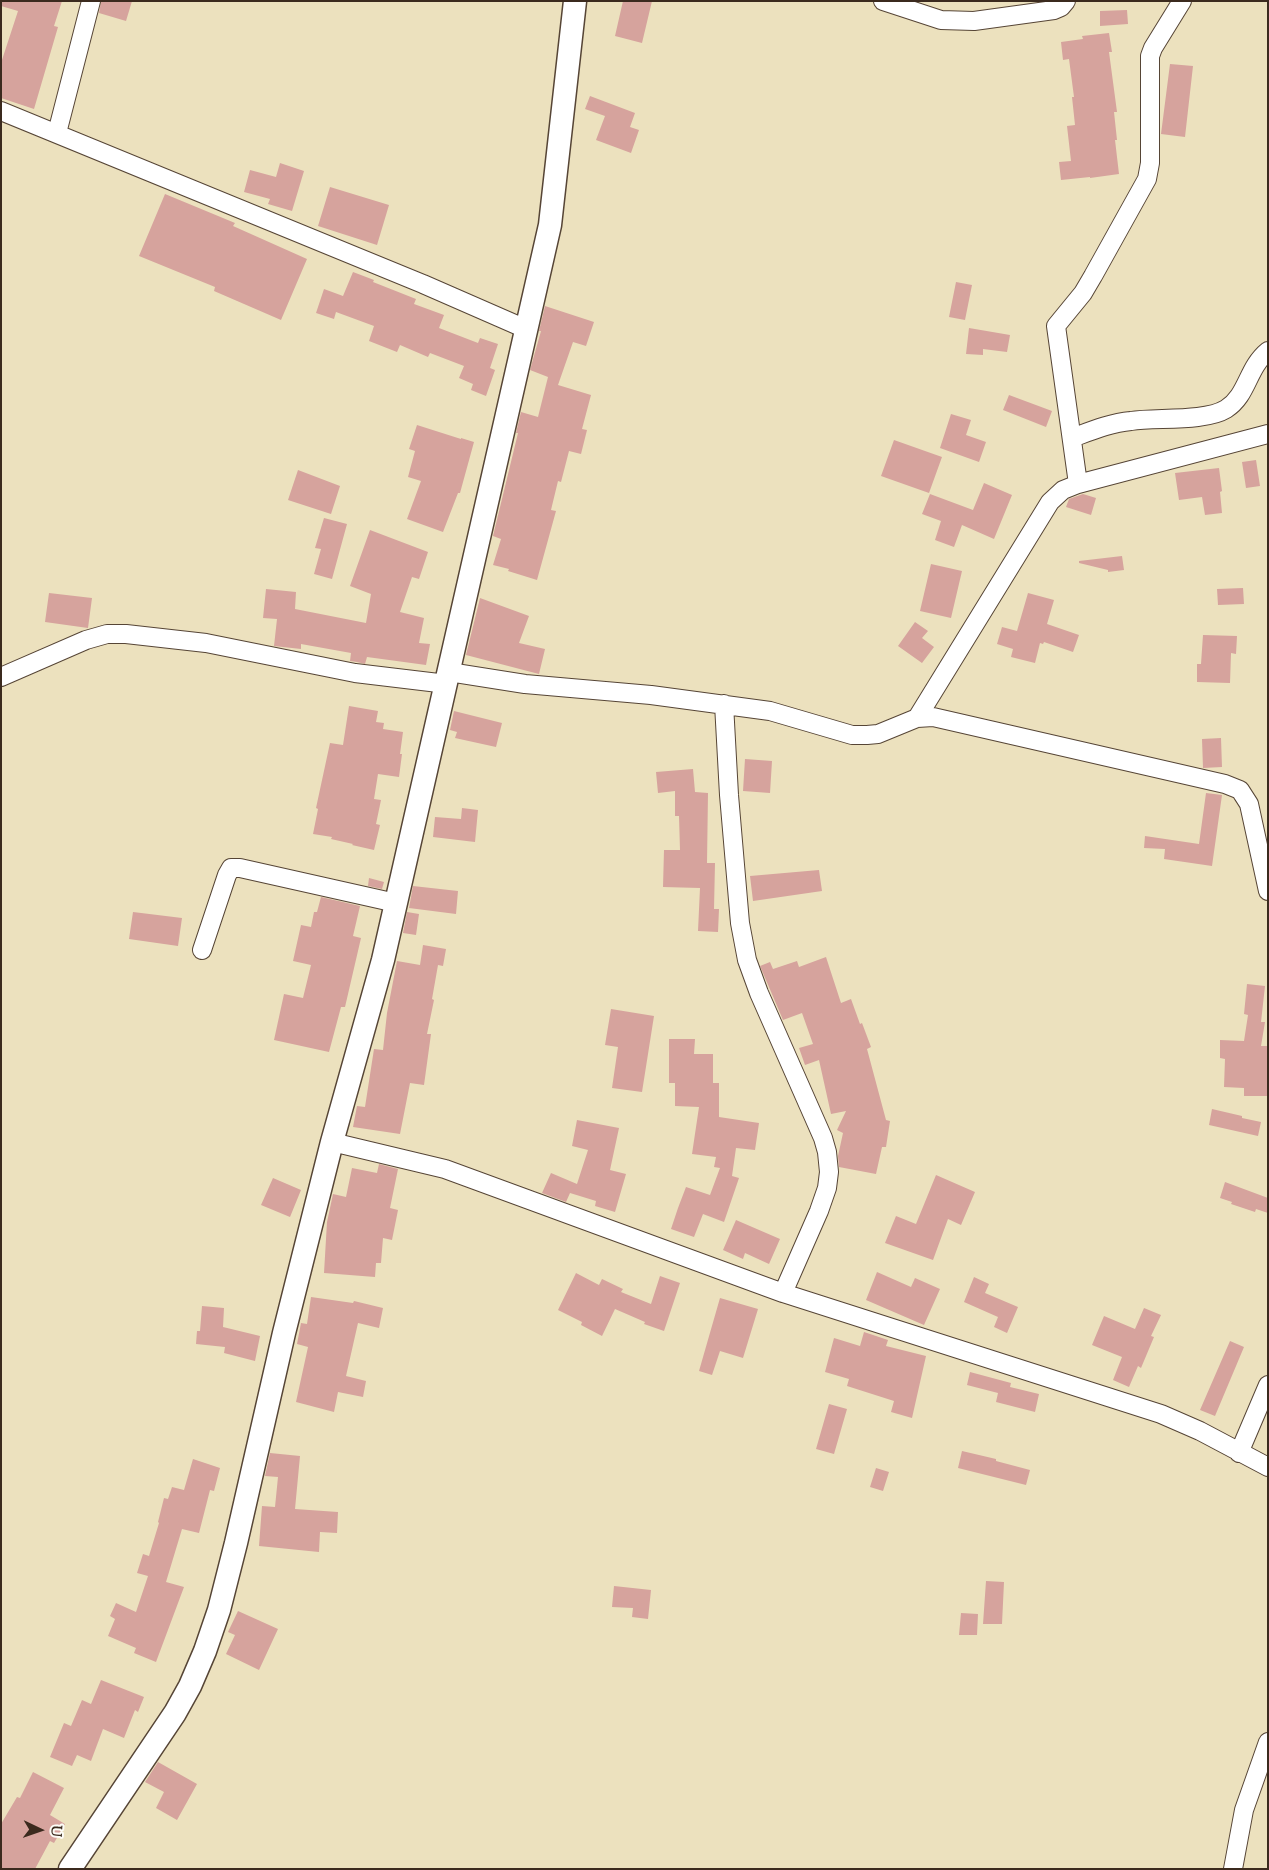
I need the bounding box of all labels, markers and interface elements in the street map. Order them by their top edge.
north arrow [15,1805,65,1855]
text: U [45,1825,65,1837]

